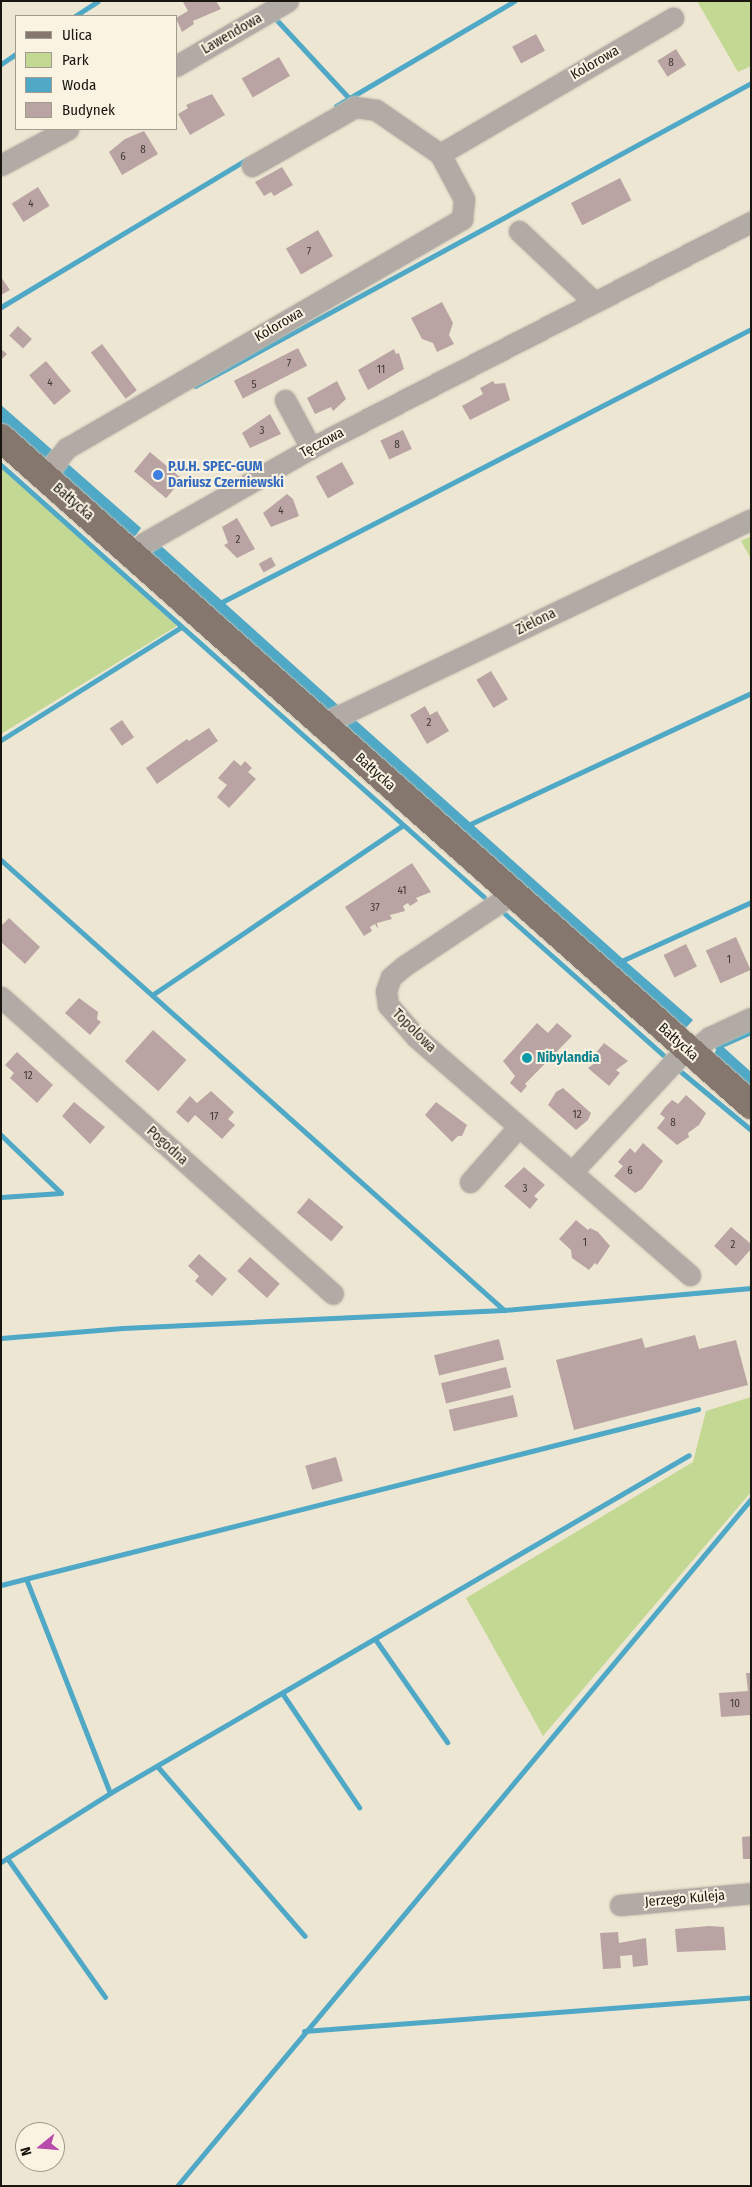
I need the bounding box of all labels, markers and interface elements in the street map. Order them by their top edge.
street label: Lawendowa [199,10,265,58]
legend [15,15,178,130]
text: Ulica [62,26,92,44]
street label: Kolorowa [568,42,622,84]
text: Park [62,51,89,69]
house number: 8 [668,56,674,70]
text: Woda [62,76,96,94]
text: Budynek [62,101,115,119]
house number: 8 [140,143,146,157]
house number: 6 [120,150,126,164]
house number: 4 [28,197,34,211]
house number: 7 [307,245,311,259]
street label: Kolorowa [252,304,306,346]
house number: 7 [287,357,291,371]
house number: 11 [377,363,385,377]
house number: 4 [47,376,53,390]
house number: 5 [251,378,257,392]
house number: 3 [260,424,264,438]
street label: Tęczowa [297,424,347,462]
house number: 8 [394,438,400,452]
place label: P.U.H. SPEC-GUM Dariusz Czerniewski [168,459,284,492]
marker: P.U.H. SPEC-GUM Dariusz Czerniewski [152,469,164,481]
street label: Bałtycka [49,480,97,524]
house number: 4 [278,504,284,518]
house number: 2 [236,533,240,547]
street label: Zielona [513,605,559,639]
house number: 2 [427,716,431,730]
street label: Bałtycka [351,750,399,794]
house number: 41 [397,884,407,898]
house number: 37 [370,901,380,915]
house number: 1 [727,953,731,967]
street label: Topolowa [389,1006,439,1056]
street label: Bałtycka [654,1020,702,1064]
place label: Nibylandia [537,1050,599,1066]
marker: Nibylandia [521,1052,533,1064]
house number: 12 [23,1069,33,1083]
house number: 12 [572,1108,582,1122]
house number: 17 [210,1110,218,1124]
house number: 8 [670,1116,676,1130]
street label: Pogodna [143,1123,191,1169]
house number: 6 [627,1164,633,1178]
house number: 3 [523,1182,527,1196]
house number: 1 [583,1236,587,1250]
house number: 2 [731,1238,735,1252]
house number: 10 [730,1697,740,1711]
street label: Jerzego Kuleja [644,1887,726,1911]
north arrow [15,2122,65,2172]
text: N [17,2145,35,2158]

